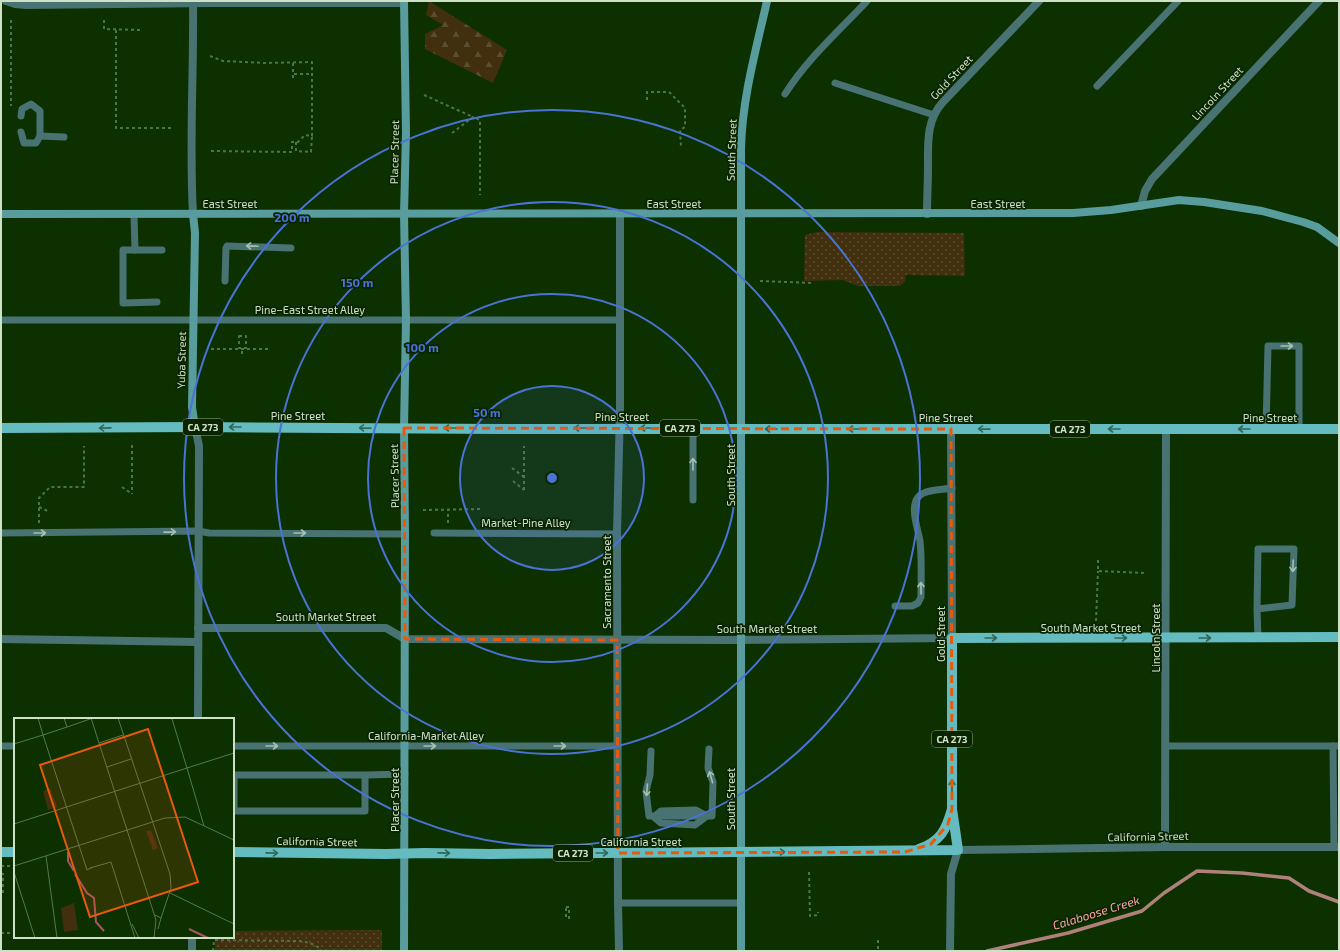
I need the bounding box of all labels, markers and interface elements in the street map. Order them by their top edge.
street label: Gold Street [927,52,975,102]
street label: Lincoln Street [1189,63,1245,123]
street label: South Street [723,119,739,181]
street label: Placer Street [387,120,401,184]
street label: East Street [203,197,258,210]
street label: East Street [647,197,702,210]
street label: East Street [971,197,1026,210]
text: 200 m [274,210,310,224]
one-way arrow [246,243,259,250]
text: 150 m [341,275,373,289]
street label: Pine–East Street Alley [255,303,365,316]
street label: Yuba Street [174,331,188,389]
text: 100 m [405,340,439,354]
one-way arrow [1280,342,1293,350]
text: 50 m [473,405,501,419]
street label: Pine Street [271,409,325,422]
street label: Pine Street [595,410,649,423]
street label: Pine Street [919,411,973,424]
street label: Pine Street [1243,411,1297,424]
road number: CA 273 [183,419,223,435]
road number: CA 273 [660,420,700,436]
road number: CA 273 [1050,421,1090,437]
one-way arrow [229,423,242,431]
one-way arrow [99,424,112,432]
one-way arrow [359,424,372,432]
one-way arrow [444,424,457,432]
one-way arrow [574,424,587,432]
one-way arrow [640,425,653,432]
one-way arrow [765,425,778,432]
one-way arrow [848,425,861,433]
one-way arrow [978,425,991,433]
one-way arrow [1108,425,1121,433]
one-way arrow [1238,425,1251,433]
street label: Placer Street [387,444,401,508]
street label: South Street [724,444,737,506]
one-way arrow [689,458,697,471]
centre of rings [545,471,559,485]
street label: Market-Pine Alley [481,516,571,529]
one-way arrow [163,528,176,536]
one-way arrow [33,529,46,537]
one-way arrow [293,529,306,537]
street label: Sacramento Street [600,535,613,629]
one-way arrow [1290,559,1297,572]
one-way arrow [917,582,925,595]
street label: Lincoln Street [1149,604,1162,673]
street label: Gold Street [934,606,947,662]
street label: South Market Street [276,610,376,623]
street label: South Market Street [1041,621,1141,634]
street label: South Market Street [717,622,817,635]
one-way arrow [984,634,997,642]
one-way arrow [1114,634,1127,642]
one-way arrow [1198,634,1211,642]
inset map [14,718,234,938]
street label: California-Market Alley [368,729,484,742]
road number: CA 273 [932,731,972,747]
one-way arrow [265,742,278,750]
one-way arrow [423,742,436,750]
one-way arrow [553,742,566,750]
street label: Placer Street [388,768,401,832]
street label: South Street [724,768,737,830]
one-way arrow [707,770,714,783]
one-way arrow [948,780,956,793]
one-way arrow [643,783,651,796]
street label: California Street [1107,829,1189,843]
street label: California Street [276,834,358,848]
street label: California Street [600,835,682,848]
road number: CA 273 [553,845,593,861]
one-way arrow [772,848,785,856]
one-way arrow [265,849,278,856]
one-way arrow [437,849,450,857]
one-way arrow [595,849,608,857]
water label: Calaboose Creek [1051,892,1141,932]

